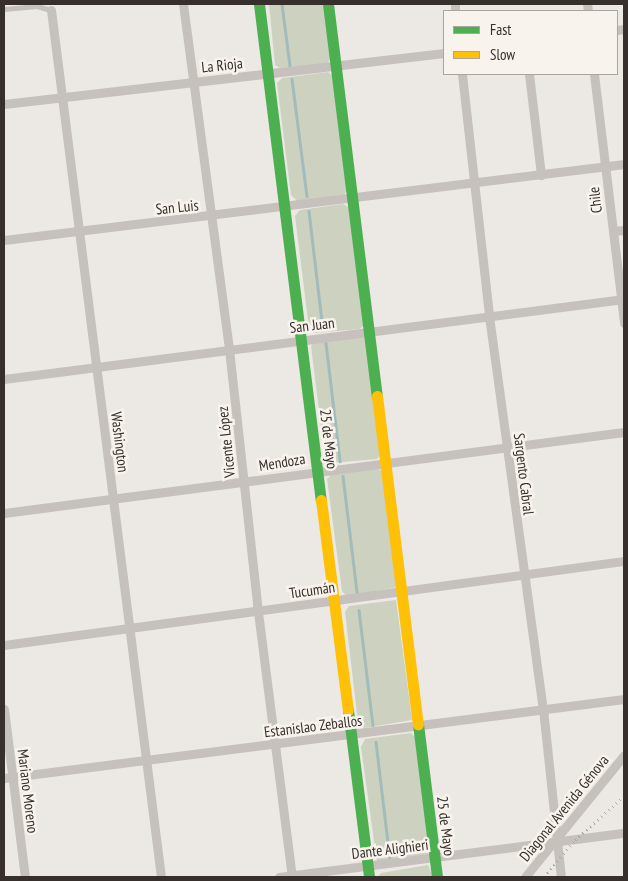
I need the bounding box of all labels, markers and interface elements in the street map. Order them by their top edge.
legend [443,10,618,75]
text: Fast [490,20,511,39]
text: Slow [490,45,515,64]
street label: La Rioja [200,54,244,76]
street label: Chile [584,186,606,214]
street label: San Luis [155,196,199,218]
street label: San Juan [289,313,335,337]
street label: Vicente López [213,406,239,478]
street label: 25 de Mayo [316,408,342,470]
street label: Washington [107,411,133,473]
street label: Sargento Cabral [510,432,538,516]
street label: Mendoza [258,449,306,475]
street label: Tucumán [288,578,336,602]
street label: Estanislao Zeballos [263,711,363,741]
street label: Mariano Moreno [14,748,42,834]
street label: Diagonal Avenida Génova [516,751,612,865]
street label: 25 de Mayo [433,795,459,857]
street label: Dante Alighieri [350,835,430,863]

